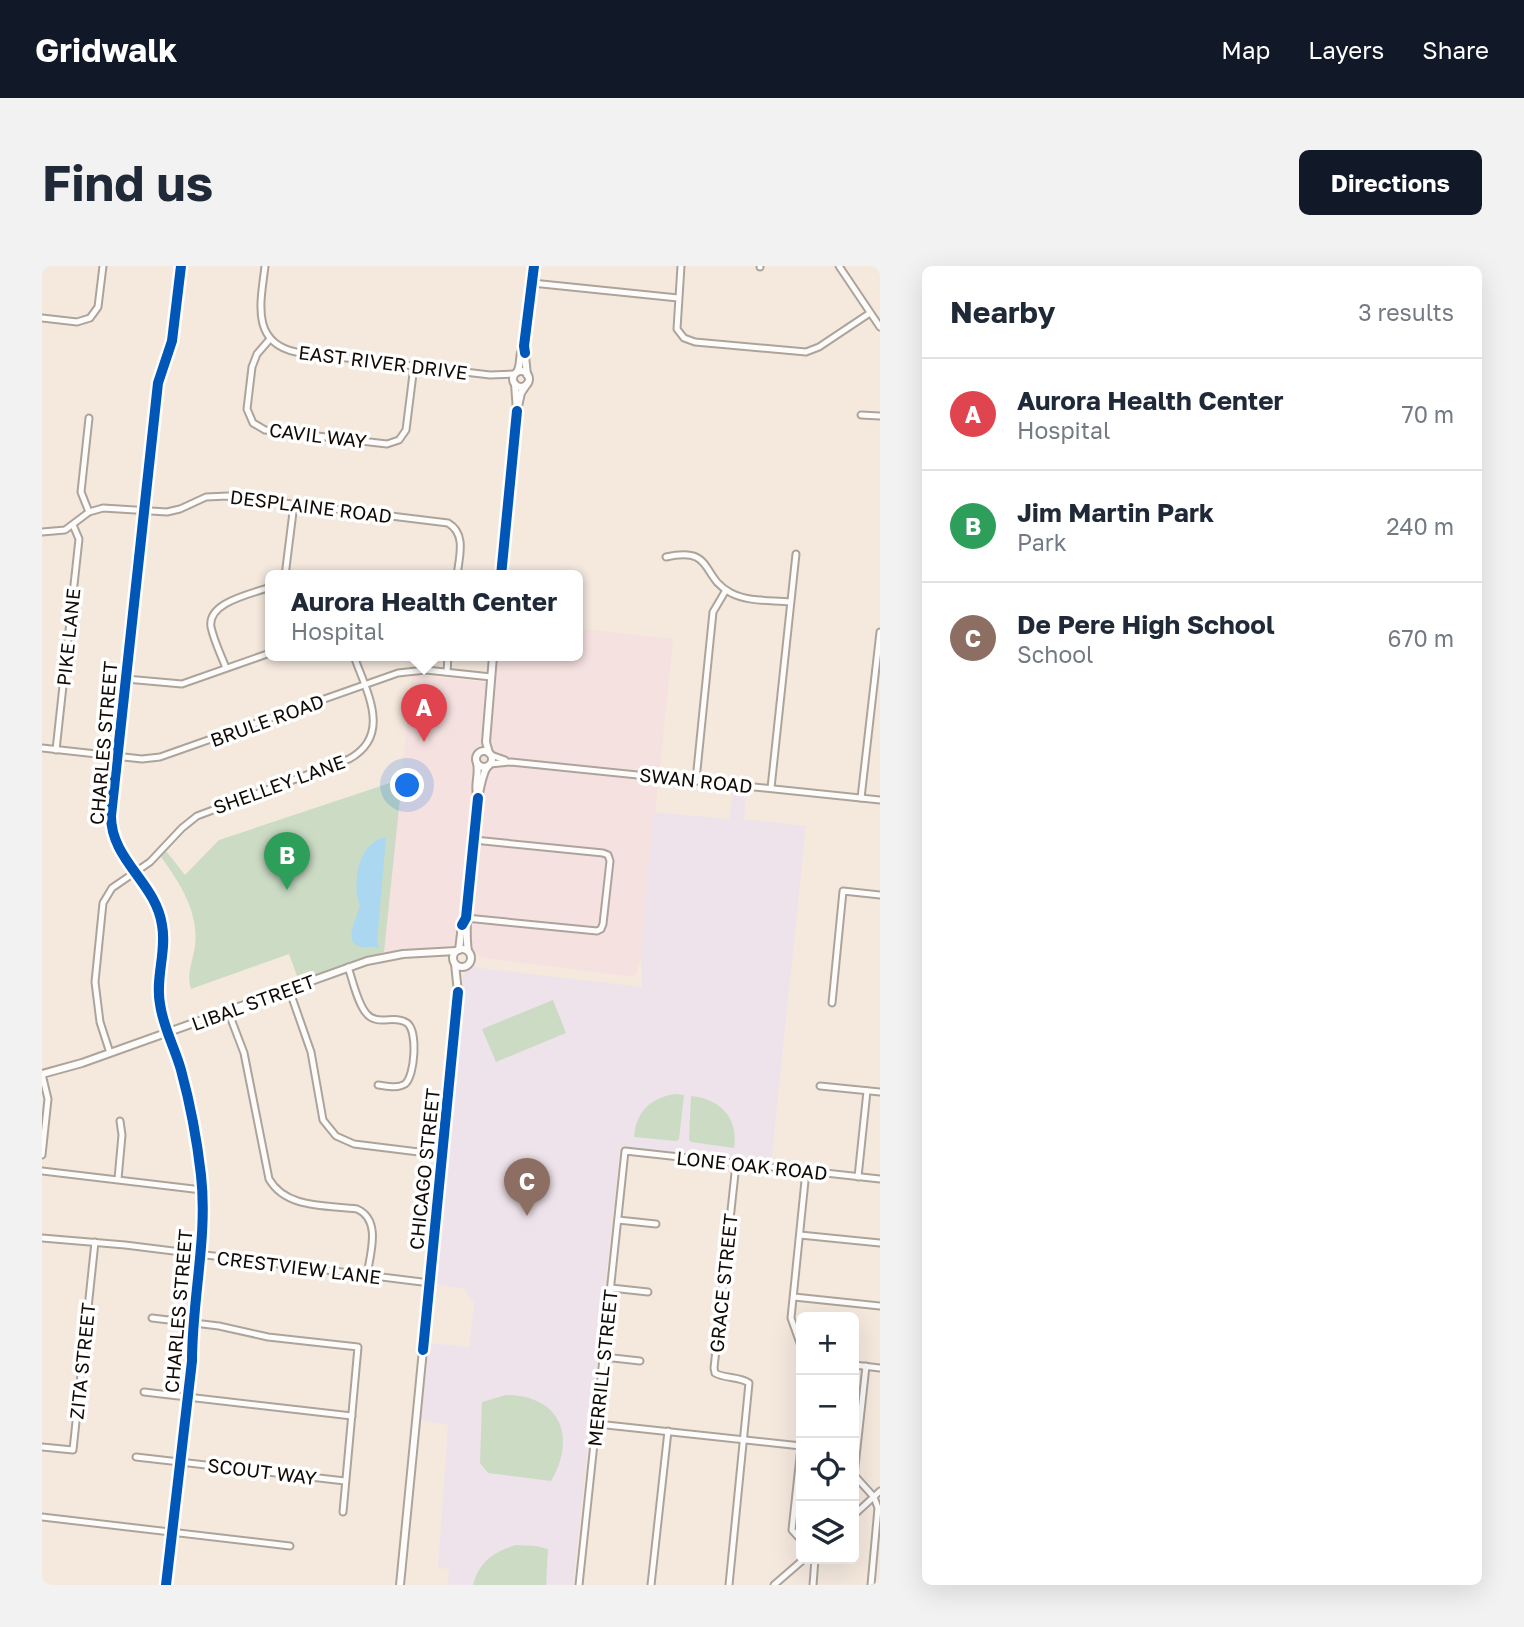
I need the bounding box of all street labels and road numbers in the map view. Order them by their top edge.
street label: EAST RIVER DRIVE [297,340,469,384]
street label: CAVIL WAY [268,418,368,452]
street label: DESPLAINE ROAD [229,485,393,527]
street label: PIKE LANE [51,587,85,687]
street label: CHARLES STREET [84,660,122,826]
street label: BRULE ROAD [207,689,327,751]
street label: SHELLEY LANE [210,749,348,819]
street label: SWAN ROAD [638,763,754,797]
street label: LIBAL STREET [188,969,318,1035]
street label: CHICAGO STREET [404,1087,444,1251]
street label: LONE OAK ROAD [675,1146,829,1184]
street label: GRACE STREET [704,1212,742,1354]
street label: CHARLES STREET [159,1228,197,1394]
street label: CRESTVIEW LANE [216,1246,382,1288]
street label: MERRILL STREET [582,1288,622,1448]
street label: ZITA STREET [64,1301,100,1420]
street label: SCOUT WAY [206,1453,318,1489]

